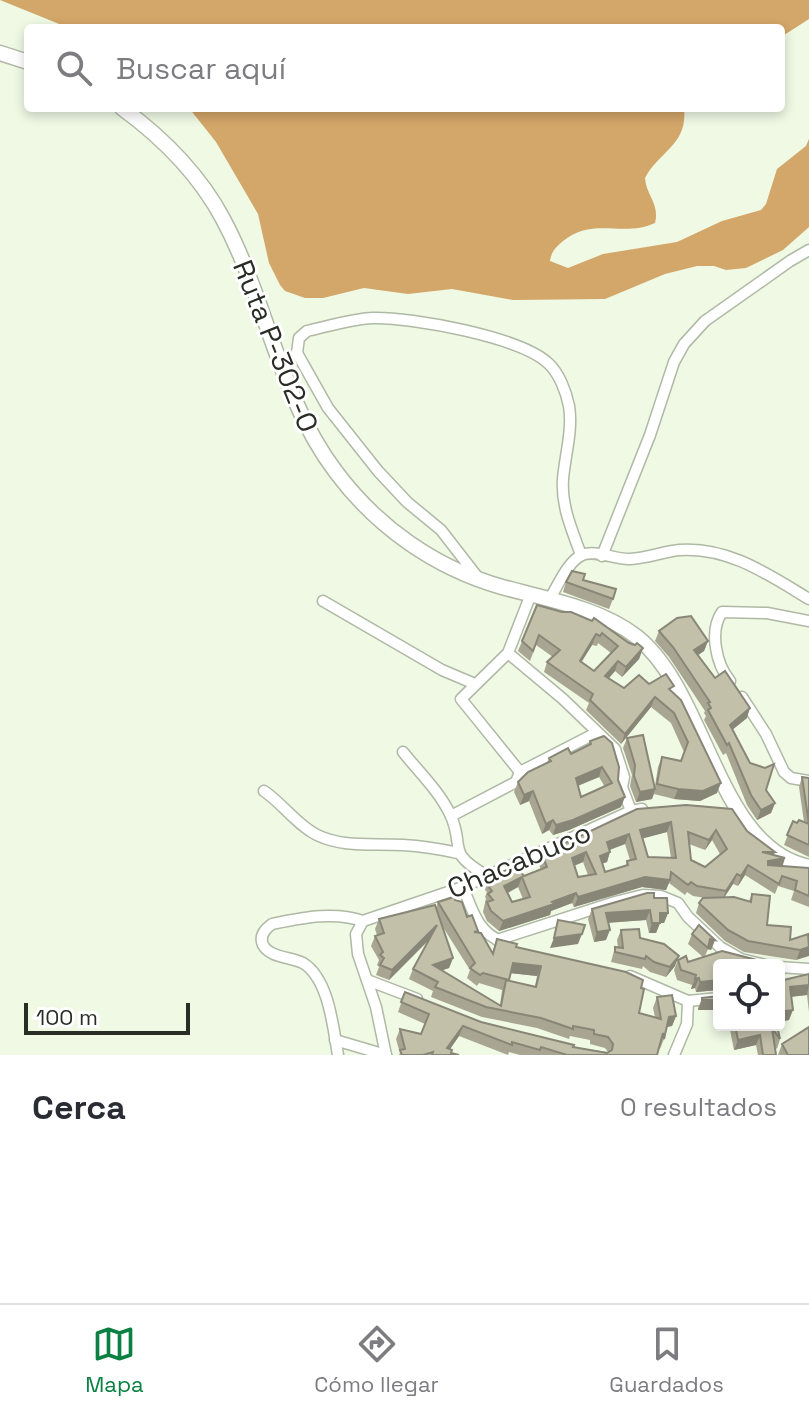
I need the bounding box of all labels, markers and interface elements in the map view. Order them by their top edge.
search box [24,24,785,112]
icon: search [52,46,96,90]
text: Buscar aquí [116,49,286,88]
street label: Ruta P-302-O [225,255,327,437]
street label: Chacabuco [442,814,596,906]
map controls [713,959,785,1031]
button: locate [713,959,785,1031]
scale bar [24,999,190,1035]
text: 100 m [36,1003,98,1031]
text: Cerca [32,1086,126,1129]
text: 0 resultados [620,1090,777,1124]
tab: Mapa [85,1322,144,1398]
tab: Cómo llegar [314,1322,439,1398]
tab: Guardados [609,1322,724,1398]

